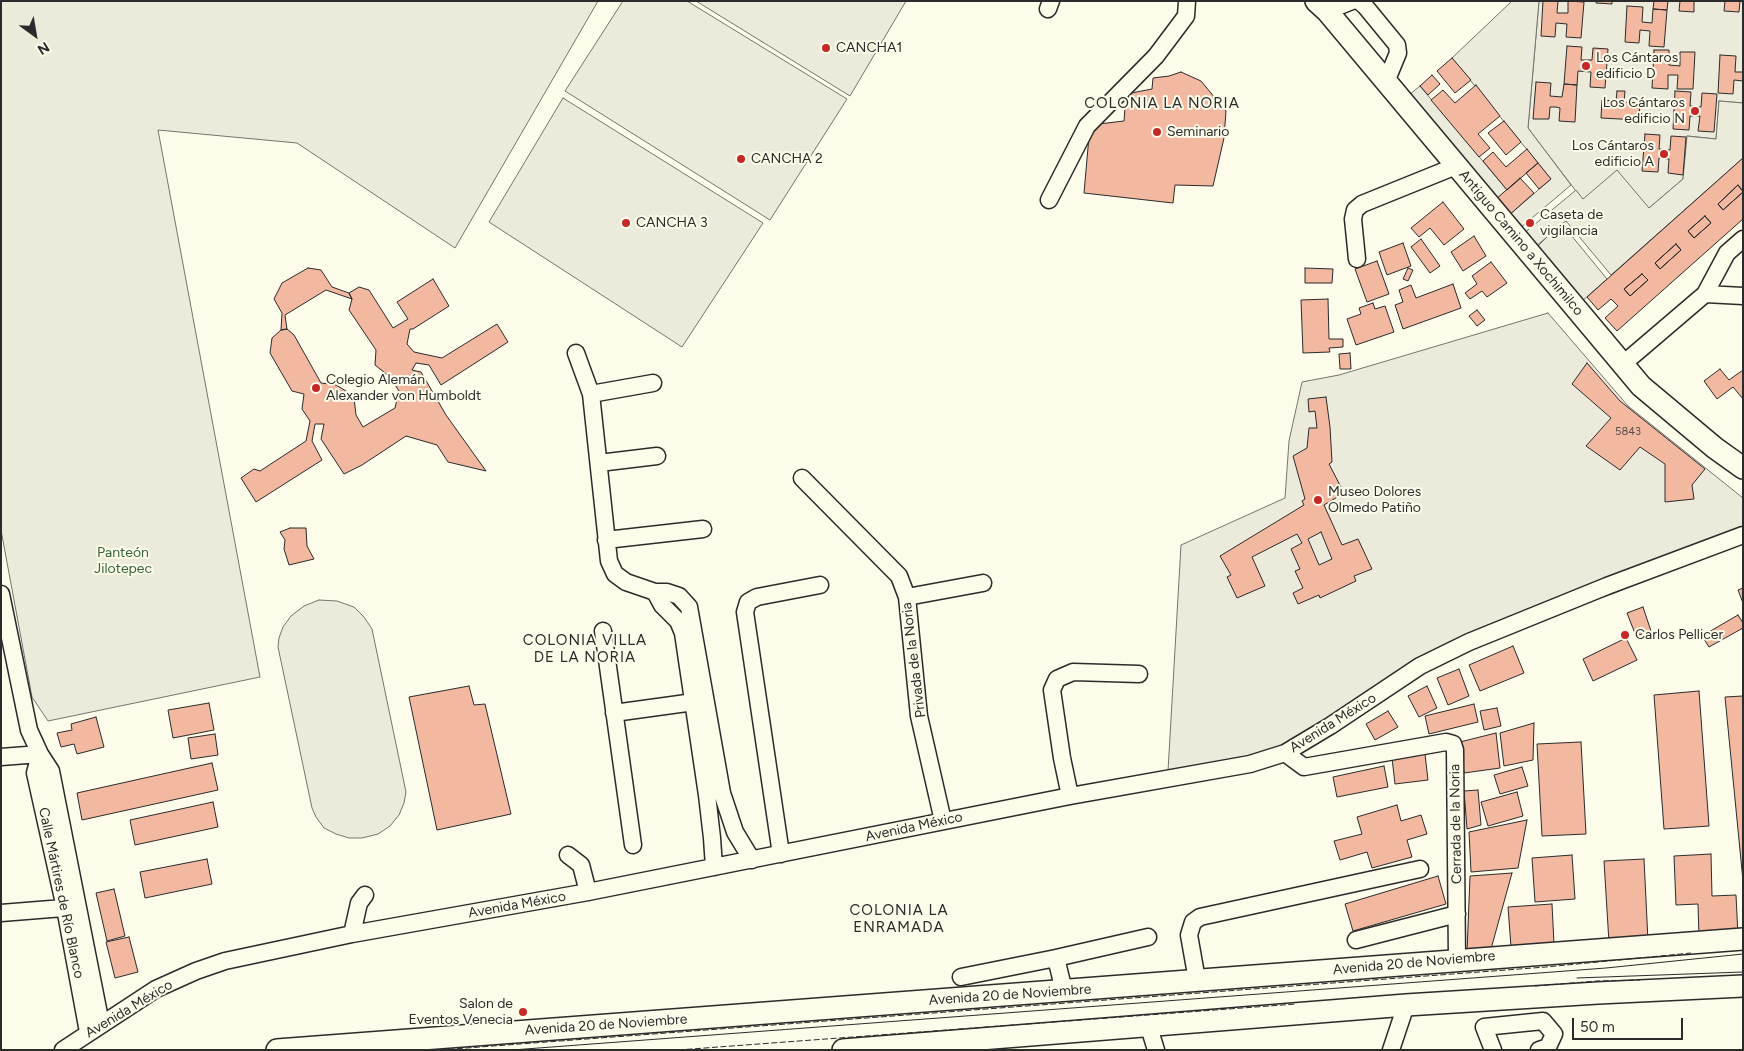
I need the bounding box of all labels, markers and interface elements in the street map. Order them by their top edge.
north arrow [10,10,60,60]
text: N [34,38,52,58]
place label: CANCHA1 [836,40,902,56]
marker: CANCHA1 [820,42,832,54]
place label: Los Cántaros edificio D [1596,50,1678,82]
marker: Los Cántaros edificio D [1580,60,1592,72]
district label: COLONIA LA NORIA [1082,95,1242,113]
place label: Los Cántaros edificio N [1603,95,1685,128]
marker: Los Cántaros edificio N [1689,105,1701,117]
place label: Seminario [1167,124,1229,140]
marker: Seminario [1151,126,1163,138]
place label: Los Cántaros edificio A [1572,138,1654,170]
marker: Los Cántaros edificio A [1658,148,1670,160]
place label: CANCHA 2 [751,151,823,167]
marker: CANCHA 2 [735,153,747,165]
street label: Antiguo Camino a Xochimilco [1455,167,1587,319]
place label: Caseta de vigilancia [1540,207,1603,240]
place label: CANCHA 3 [636,215,708,231]
marker: CANCHA 3 [620,217,632,229]
marker: Caseta de vigilancia [1524,217,1536,229]
place label: Colegio Alemán Alexander von Humboldt [326,372,481,404]
marker: Colegio Alemán Alexander von Humboldt [310,382,322,394]
house number: 5843 [1615,425,1641,439]
place label: Museo Dolores Olmedo Patiño [1328,484,1421,516]
marker: Museo Dolores Olmedo Patiño [1312,494,1324,506]
park label: Panteón Jilotepec [94,545,152,578]
street label: Privada de la Noria [899,601,929,719]
place label: Carlos Pellicer [1635,627,1723,643]
marker: Carlos Pellicer [1619,629,1631,641]
district label: COLONIA VILLA DE LA NORIA [521,632,649,667]
street label: Avenida México [1287,690,1379,756]
street label: Cerrada de la Noria [1447,764,1465,884]
street label: Calle Mártires de Río Blanco [35,806,87,980]
street label: Avenida México [864,808,964,846]
street label: Avenida México [467,888,567,922]
district label: COLONIA LA ENRAMADA [848,902,950,937]
street label: Avenida 20 de Noviembre [1332,948,1496,978]
street label: Avenida México [82,976,176,1042]
street label: Avenida 20 de Noviembre [928,981,1092,1009]
place label: Salon de Eventos Venecia [409,996,513,1028]
marker: Salon de Eventos Venecia [517,1006,529,1018]
scale bar [1574,1008,1685,1040]
street label: Avenida 20 de Noviembre [524,1011,688,1039]
text: 50 m [1580,1018,1615,1036]

